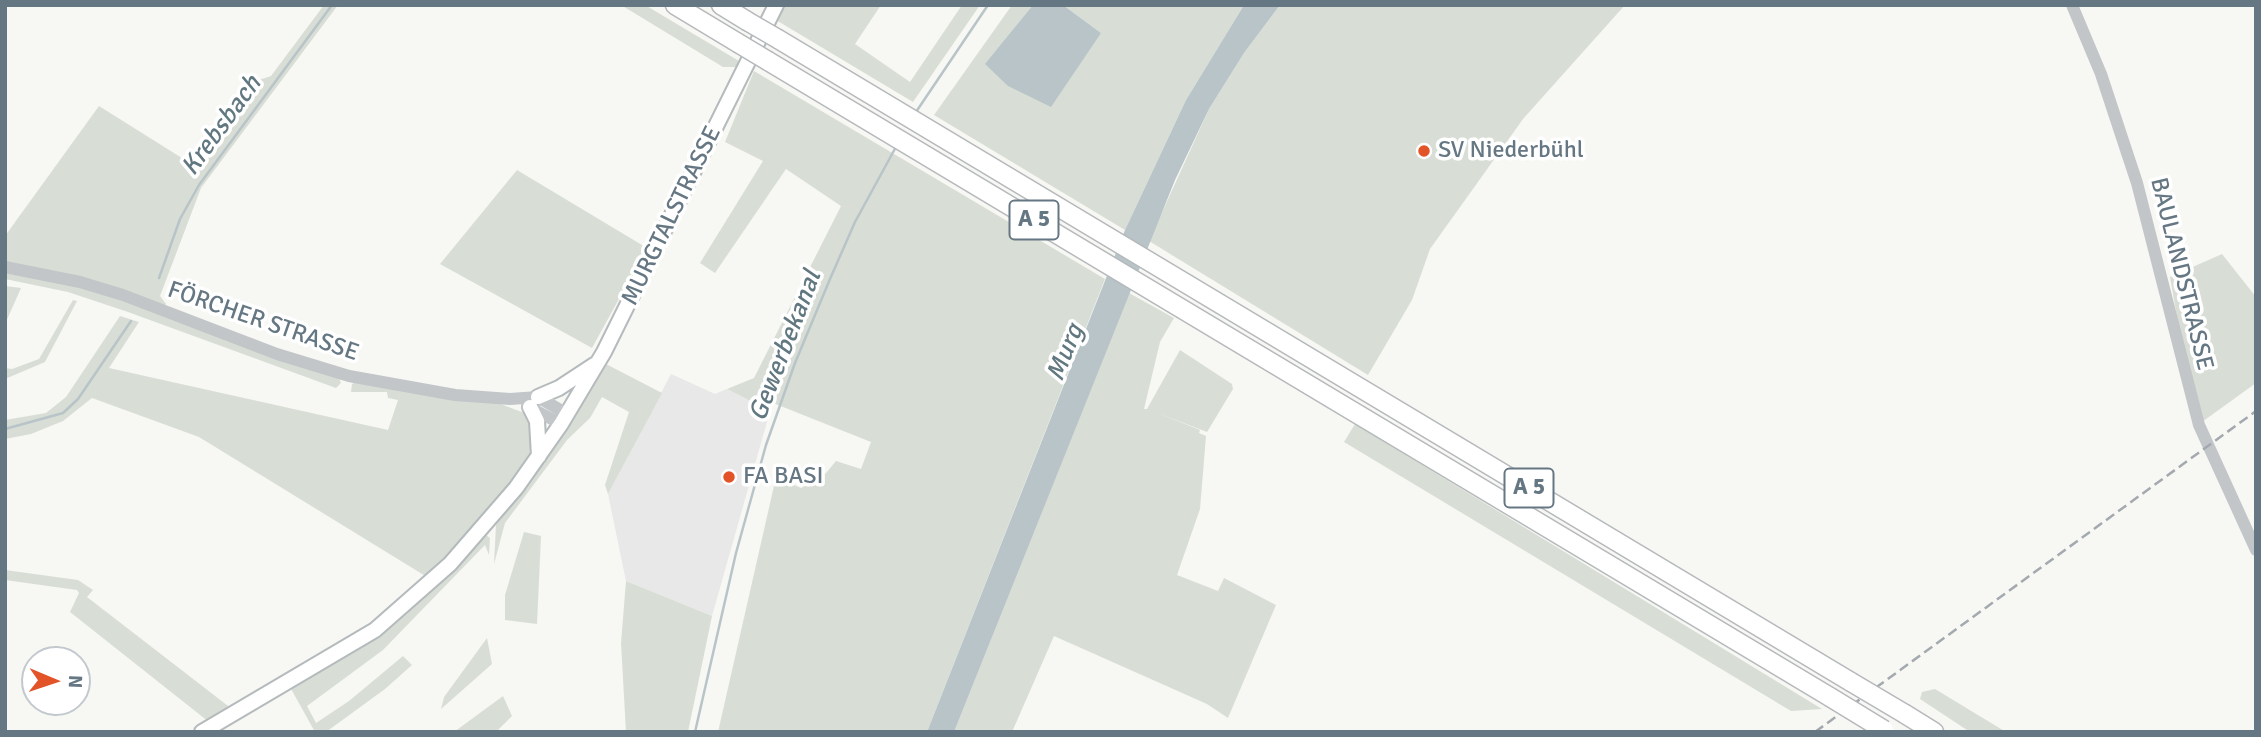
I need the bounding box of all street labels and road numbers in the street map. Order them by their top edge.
street label: MURGTALSTRASSE [616,122,728,310]
street label: BAULANDSTRASSE [2143,175,2219,373]
road number: A 5 [1010,200,1058,240]
street label: FÖRCHER STRASSE [164,276,362,368]
road number: A 5 [1504,468,1554,508]

